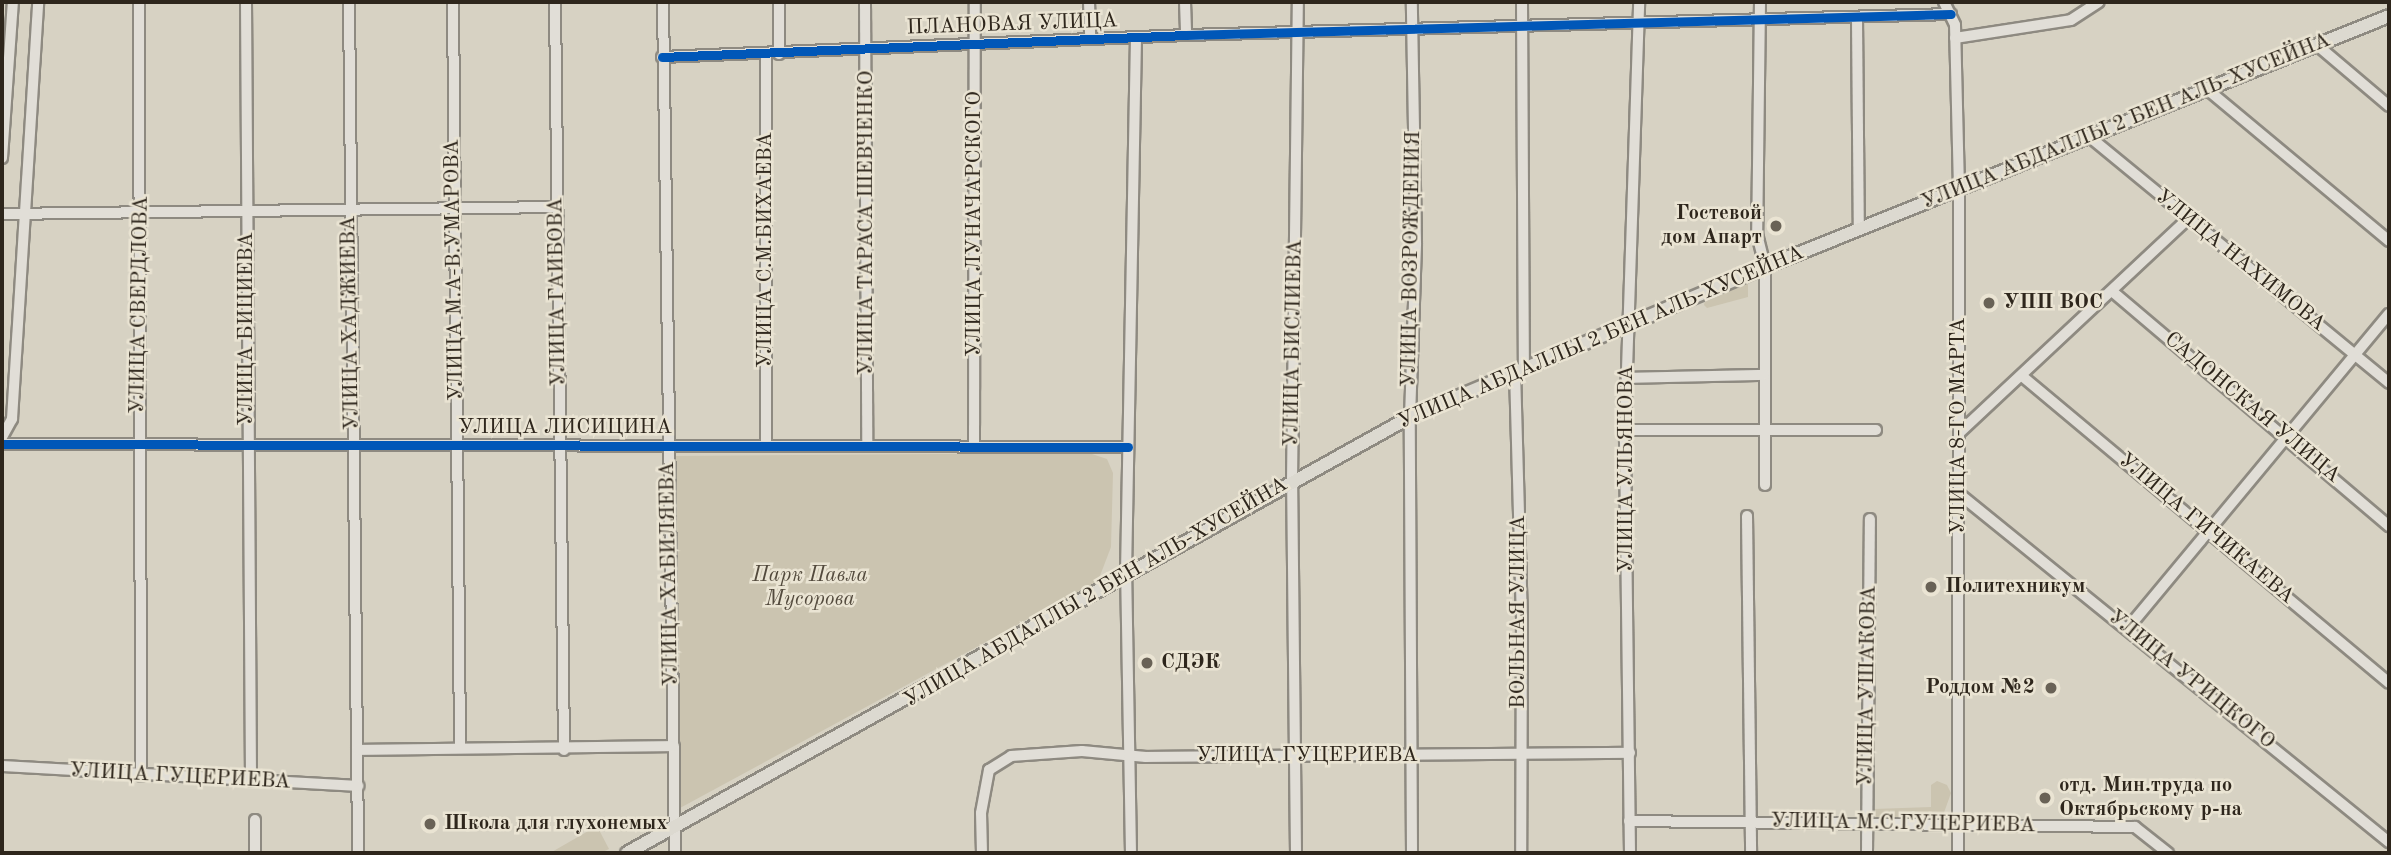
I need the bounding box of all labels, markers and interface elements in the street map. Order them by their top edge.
street label: ПЛАНОВАЯ УЛИЦА [906,9,1118,41]
street label: УЛИЦА АБДАЛЛЫ 2 БЕН АЛЬ-ХУСЕЙНА [1918,28,2334,216]
street label: УЛИЦА ТАРАСА ШЕВЧЕНКО [854,70,880,376]
street label: УЛИЦА ЛУНАЧАРСКОГО [962,91,988,357]
street label: УЛИЦА ВОЗРОЖДЕНИЯ [1397,131,1427,387]
street label: УЛИЦА С.М.БИХАЕВА [753,132,779,368]
street label: УЛИЦА М.А-В.УМАРОВА [440,139,470,401]
street label: УЛИЦА НАХИМОВА [2150,184,2330,338]
street label: УЛИЦА СВЕРДЛОВА [126,196,154,414]
street label: УЛИЦА ГАИБОВА [544,197,572,387]
place label: Гостевой дом Апарт [1661,201,1762,251]
street label: УЛИЦА ХАДЖИЕВА [337,216,365,430]
marker: Гостевой дом Апарт [1768,218,1784,234]
street label: УЛИЦА БИЦИЕВА [234,232,260,426]
street label: УЛИЦА БИСЛИЕВА [1280,239,1308,447]
street label: УЛИЦА АБДАЛЛЫ 2 БЕН АЛЬ-ХУСЕЙНА [1394,241,1808,435]
place label: УПП ВОС [2003,290,2103,316]
marker: УПП ВОС [1981,295,1997,311]
street label: УЛИЦА 8-ГО МАРТА [1946,317,1972,535]
street label: САДОНСКАЯ УЛИЦА [2159,327,2345,489]
street label: УЛИЦА УЛЬЯНОВА [1614,365,1640,573]
street label: УЛИЦА ЛИСИЦИНА [458,415,672,441]
street label: УЛИЦА ГИЧИКАЕВА [2113,448,2299,610]
street label: УЛИЦА ХАБИЛЯЕВА [655,461,685,687]
street label: УЛИЦА АБДАЛЛЫ 2 БЕН АЛЬ-ХУСЕЙНА [900,472,1292,714]
street label: ВОЛЬНАЯ УЛИЦА [1506,515,1532,709]
park label: Парк Павла Мусорова [752,563,868,613]
place label: Политехникум [1945,574,2085,600]
marker: Политехникум [1923,579,1939,595]
street label: УЛИЦА УШАКОВА [1854,585,1882,787]
street label: УЛИЦА УРИЦКОГО [2102,605,2280,755]
place label: СДЭК [1161,650,1220,676]
marker: СДЭК [1139,655,1155,671]
place label: Роддом №2 [1925,675,2035,701]
marker: Роддом №2 [2041,678,2061,698]
street label: УЛИЦА ГУЦЕРИЕВА [1196,743,1418,769]
street label: УЛИЦА ГУЦЕРИЕВА [69,759,291,795]
place label: отд. Мин.труда по Октябрьскому р-на [2059,773,2242,823]
marker: отд. Мин.труда по Октябрьскому р-на [2037,790,2053,806]
street label: УЛИЦА М.С.ГУЦЕРИЕВА [1770,809,2036,839]
place label: Школа для глухонемых [444,811,667,837]
marker: Школа для глухонемых [422,816,438,832]

